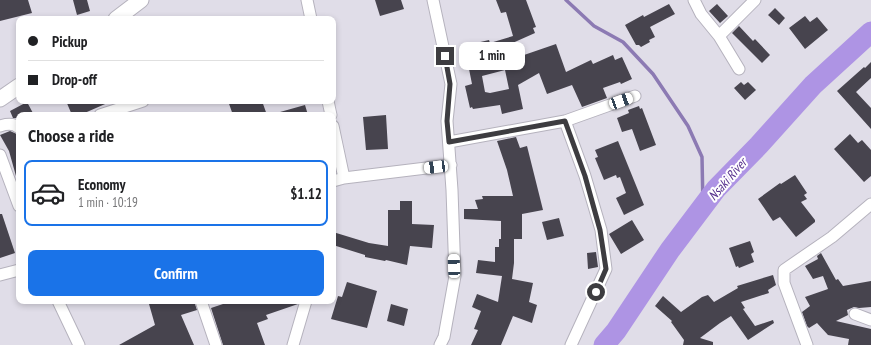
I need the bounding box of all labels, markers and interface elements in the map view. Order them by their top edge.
text: Pickup [52,32,87,51]
callout: 1 min [459,42,525,70]
route end [436,47,454,65]
text: 1 min [479,47,505,64]
text: Drop-off [52,70,97,89]
car [608,91,634,111]
text: Choose a ride [28,124,114,147]
water label: Nsaki River [704,153,752,204]
car [423,160,449,174]
icon: car [30,175,66,211]
text: Economy [78,175,126,194]
text: $1.12 [290,184,322,203]
text: 1 min · 10:19 [78,194,138,211]
button: Confirm [28,250,324,296]
car [448,254,460,278]
route start [587,283,605,301]

